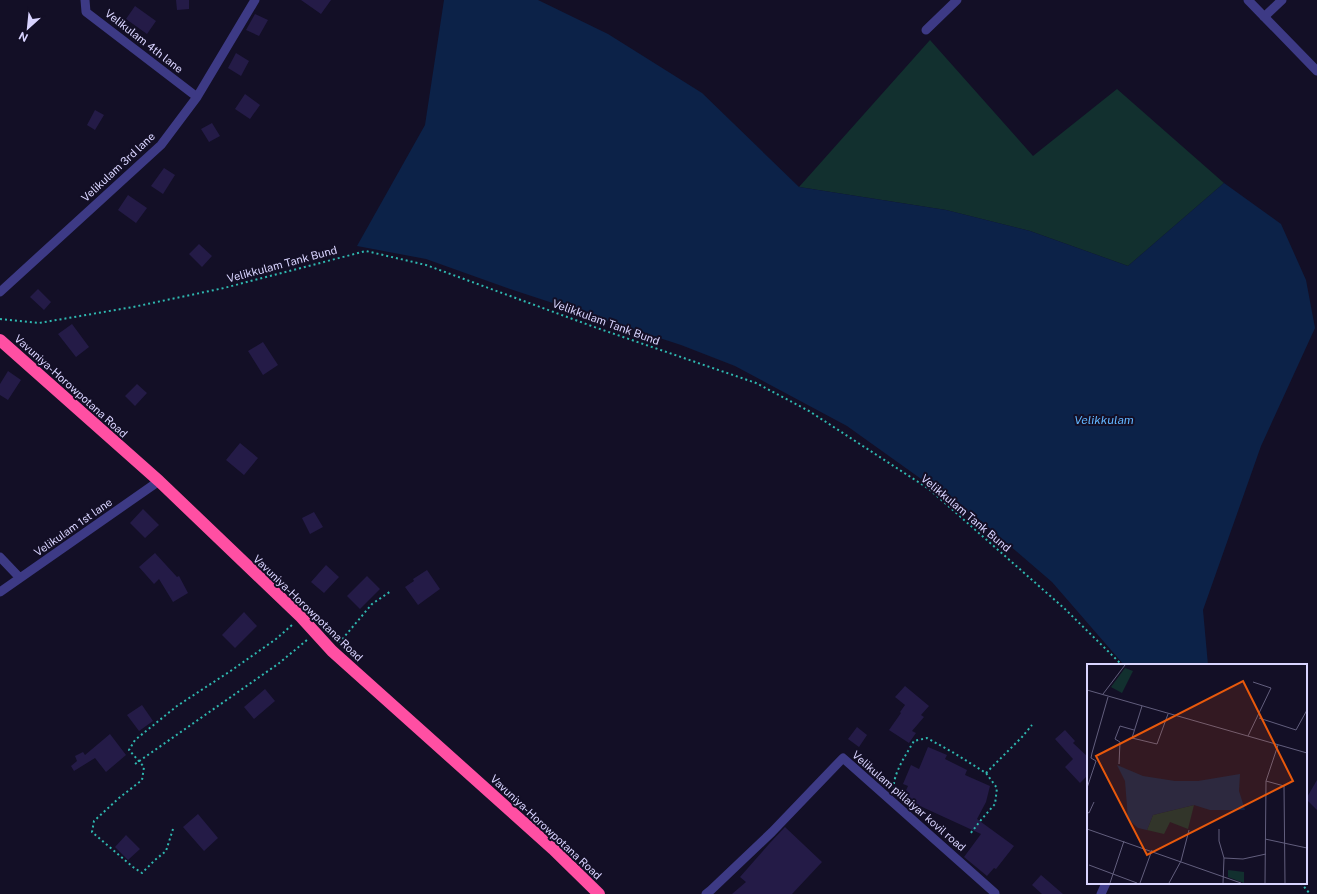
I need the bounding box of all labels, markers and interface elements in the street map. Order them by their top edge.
street label: Velikulam 4th lane [103,7,185,75]
north arrow [8,8,48,48]
text: N [17,30,30,44]
street label: Velikulam 3rd lane [79,130,157,204]
street label: Velikkulam Tank Bund [226,244,338,284]
street label: Velikkulam Tank Bund [551,297,661,347]
street label: Vavuniya-Horowpotana Road [12,332,130,440]
water label: Velikkulam [1074,413,1134,427]
street label: Velikkulam Tank Bund [919,472,1013,554]
street label: Velikulam 1st lane [32,496,114,558]
street label: Vavuniya-Horowpotana Road [251,552,365,664]
inset map [1087,664,1307,884]
street label: Velikulam pillaiyar kovil road [850,749,968,853]
street label: Vavuniya-Horowpotana Road [488,772,604,882]

